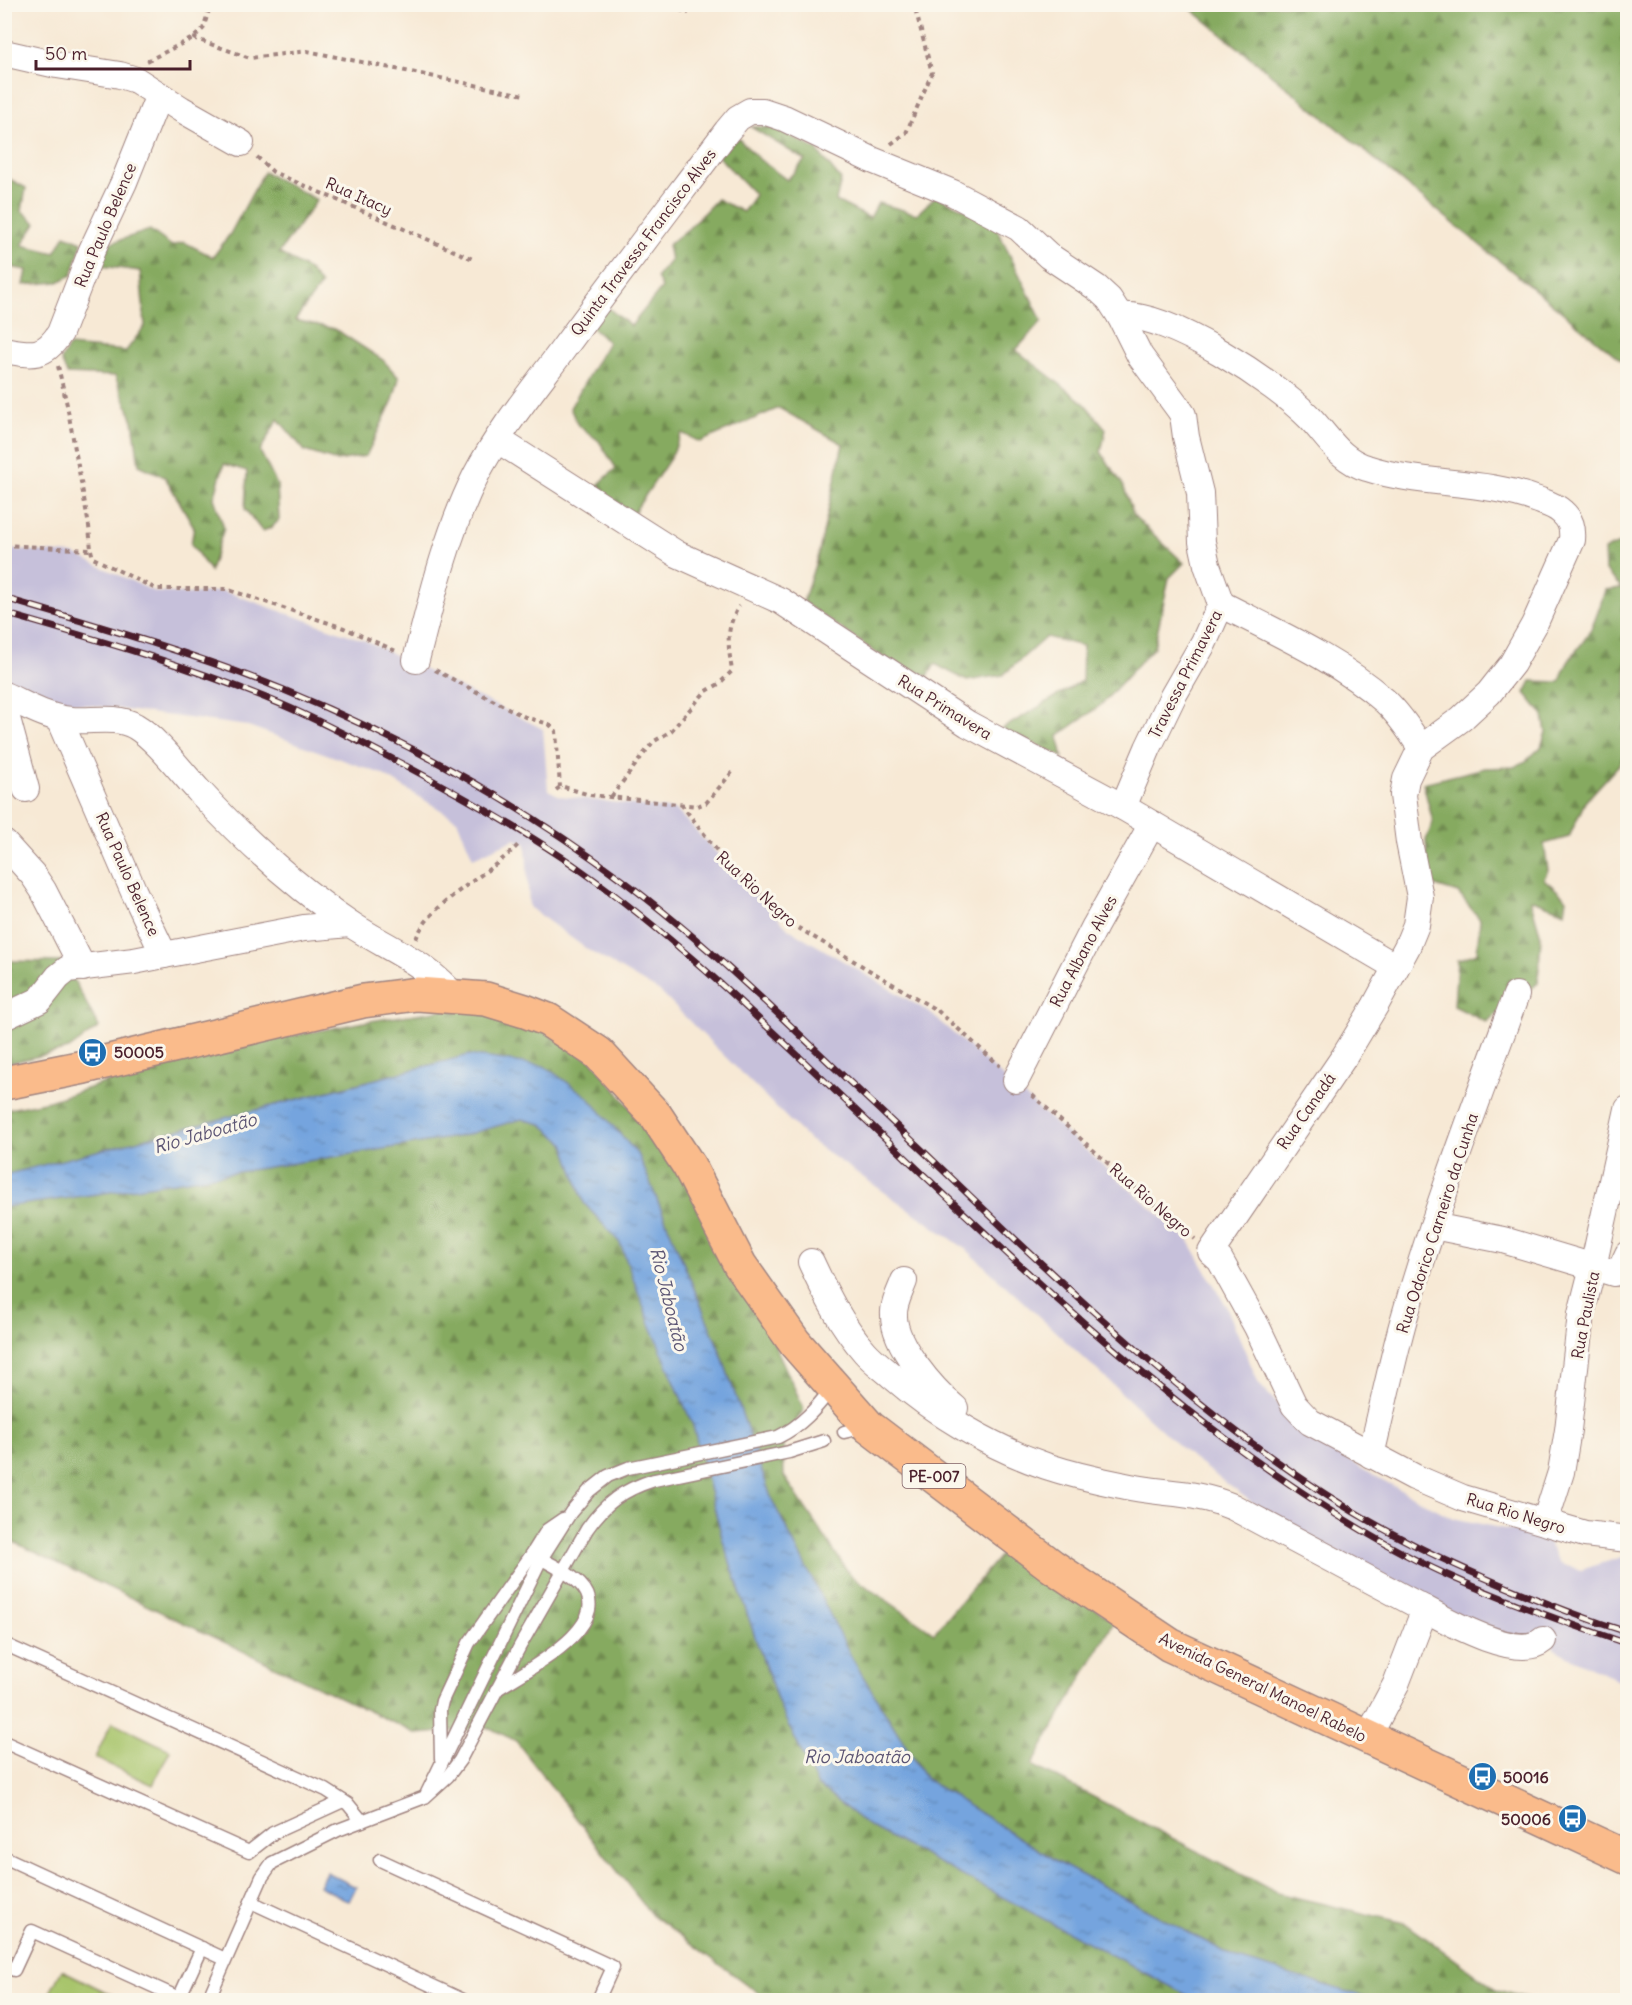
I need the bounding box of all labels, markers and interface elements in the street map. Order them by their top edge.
scale bar [36,33,190,71]
text: 50 m [45,42,87,65]
street label: Quinta Travessa Francisco Alves [566,144,720,340]
street label: Rua Paulo Belence [70,160,140,290]
street label: Rua Itacy [323,173,395,219]
street label: Travessa Primavera [1144,606,1226,742]
street label: Rua Primavera [894,670,996,744]
street label: Rua Paulo Belence [92,809,164,939]
street label: Rua Rio Negro [713,847,801,931]
street label: Rua Albano Alves [1045,892,1121,1010]
bus stop icon: 50005 [77,1036,109,1068]
place label: 50005 [114,1042,164,1062]
street label: Rua Canadá [1272,1069,1340,1153]
water label: Rio Jaboatão [151,1107,260,1159]
street label: Rua Odorico Carneiro da Cunha [1392,1110,1482,1336]
street label: Rua Rio Negro [1106,1159,1196,1241]
water label: Rio Jaboatão [645,1245,693,1354]
street label: Rua Paulista [1567,1269,1603,1361]
road number: PE-007 [902,1464,966,1488]
street label: Rua Rio Negro [1464,1488,1568,1538]
street label: Avenida General Manoel Rabelo [1156,1628,1370,1746]
water label: Rio Jaboatão [804,1745,911,1768]
bus stop icon: 50016 [1466,1761,1498,1793]
place label: 50016 [1503,1767,1549,1787]
bus stop icon: 50006 [1556,1803,1588,1835]
place label: 50006 [1501,1809,1551,1829]

